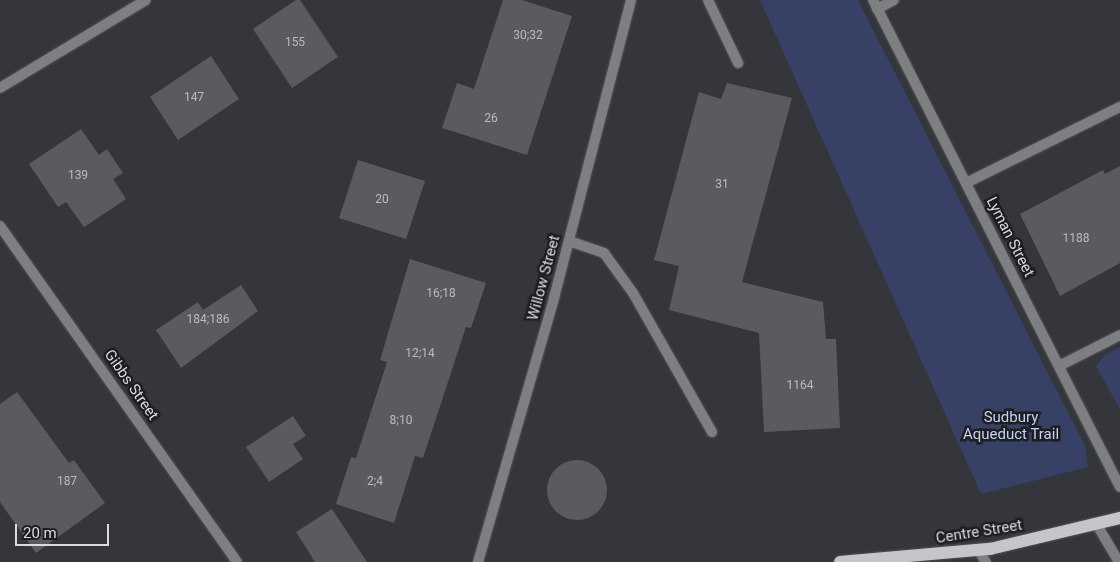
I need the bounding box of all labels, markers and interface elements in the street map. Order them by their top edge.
house number: 30;32 [513,29,543,43]
house number: 155 [285,36,305,50]
house number: 147 [184,91,204,105]
house number: 26 [484,112,498,126]
house number: 139 [68,169,88,183]
house number: 31 [715,178,729,192]
house number: 20 [375,193,389,207]
street label: Lyman Street [982,194,1038,280]
house number: 1188 [1063,232,1089,246]
street label: Willow Street [524,233,564,323]
house number: 16;18 [426,287,456,301]
house number: 184;186 [186,313,230,327]
street label: Gibbs Street [100,346,162,424]
house number: 12;14 [405,347,435,361]
house number: 1164 [787,379,813,393]
park label: Sudbury Aqueduct Trail [963,408,1059,443]
house number: 8;10 [390,414,412,428]
house number: 187 [57,475,77,489]
house number: 2;4 [367,475,383,489]
scale bar [18,514,111,546]
street label: Centre Street [935,516,1023,548]
text: 20 m [23,524,57,542]

